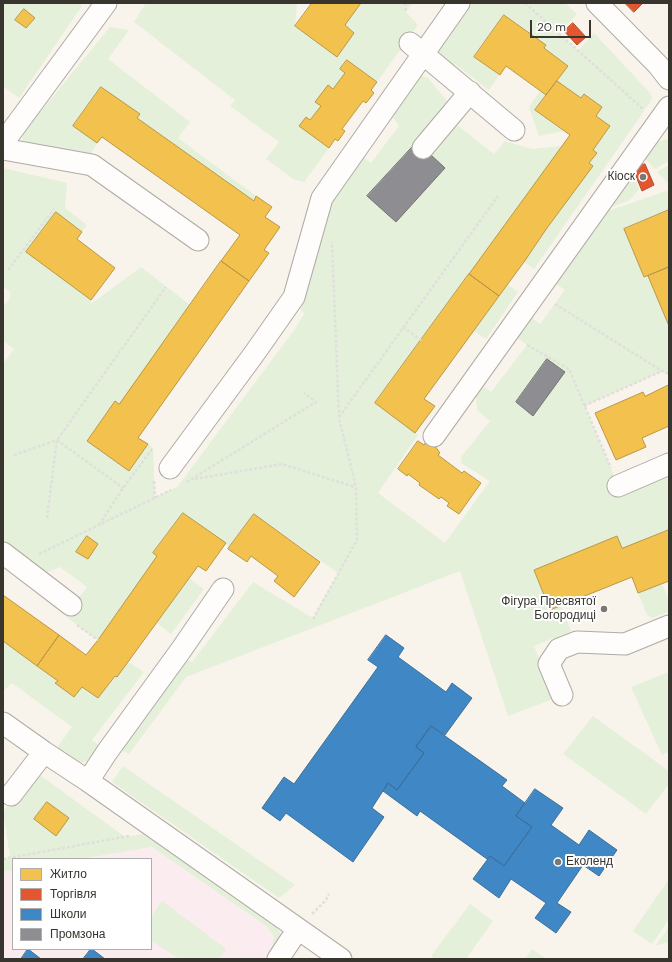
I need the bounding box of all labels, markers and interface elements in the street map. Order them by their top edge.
scale bar [532,12,593,38]
text: 20 m [537,19,566,35]
place label: Кіоск [607,170,635,184]
marker: Кіоск [638,172,648,182]
place label: Фігура Пресвятої Богородиці [501,595,596,623]
marker: Фігура Пресвятої Богородиці [599,604,609,614]
place label: Еколенд [566,855,613,869]
marker: Еколенд [553,857,563,867]
legend [12,858,152,950]
text: Житло [50,866,87,882]
text: Торгівля [50,886,96,902]
text: Школи [50,906,87,922]
text: Промзона [50,926,105,942]

